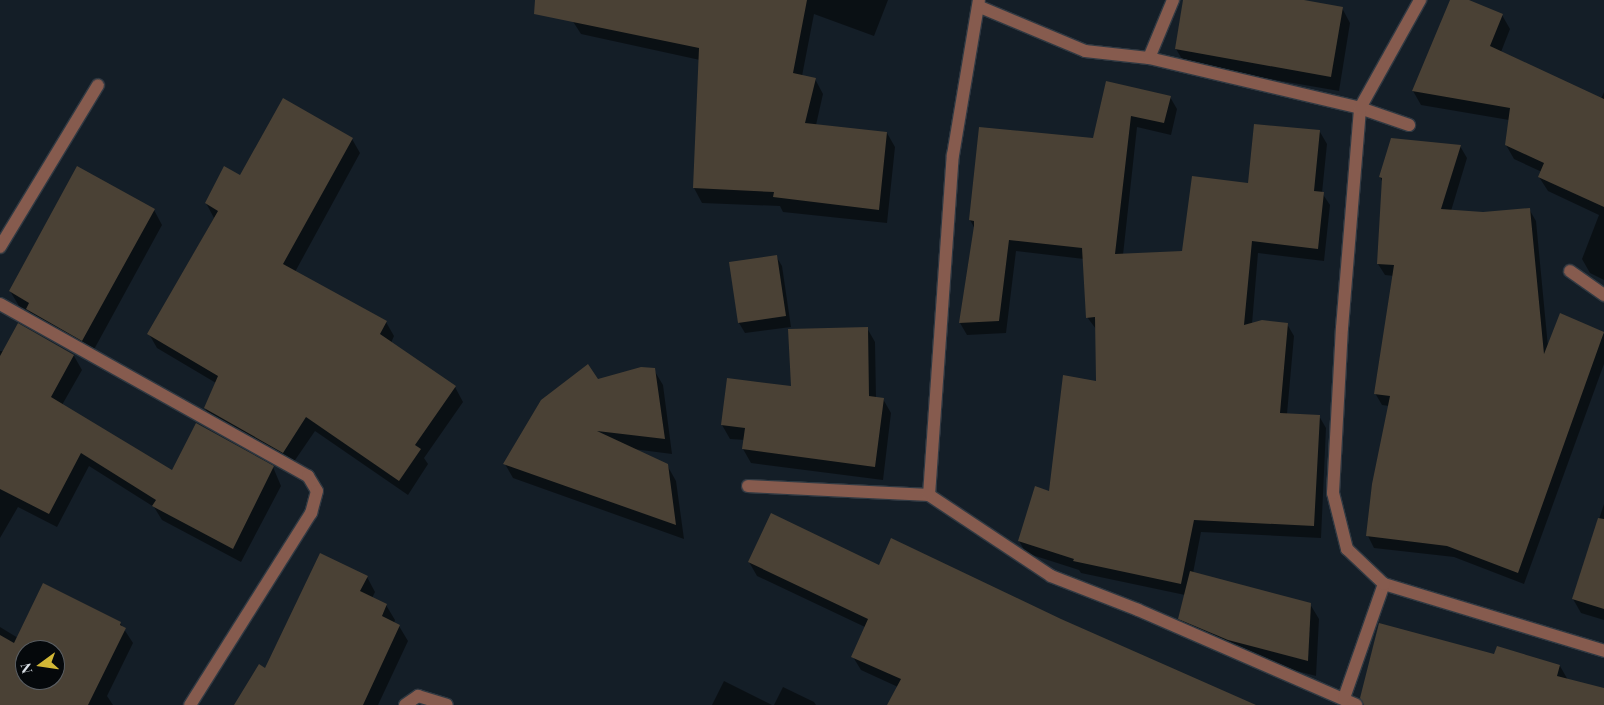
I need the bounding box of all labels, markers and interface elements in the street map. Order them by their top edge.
north arrow [15,640,65,690]
text: N [15,661,36,676]

